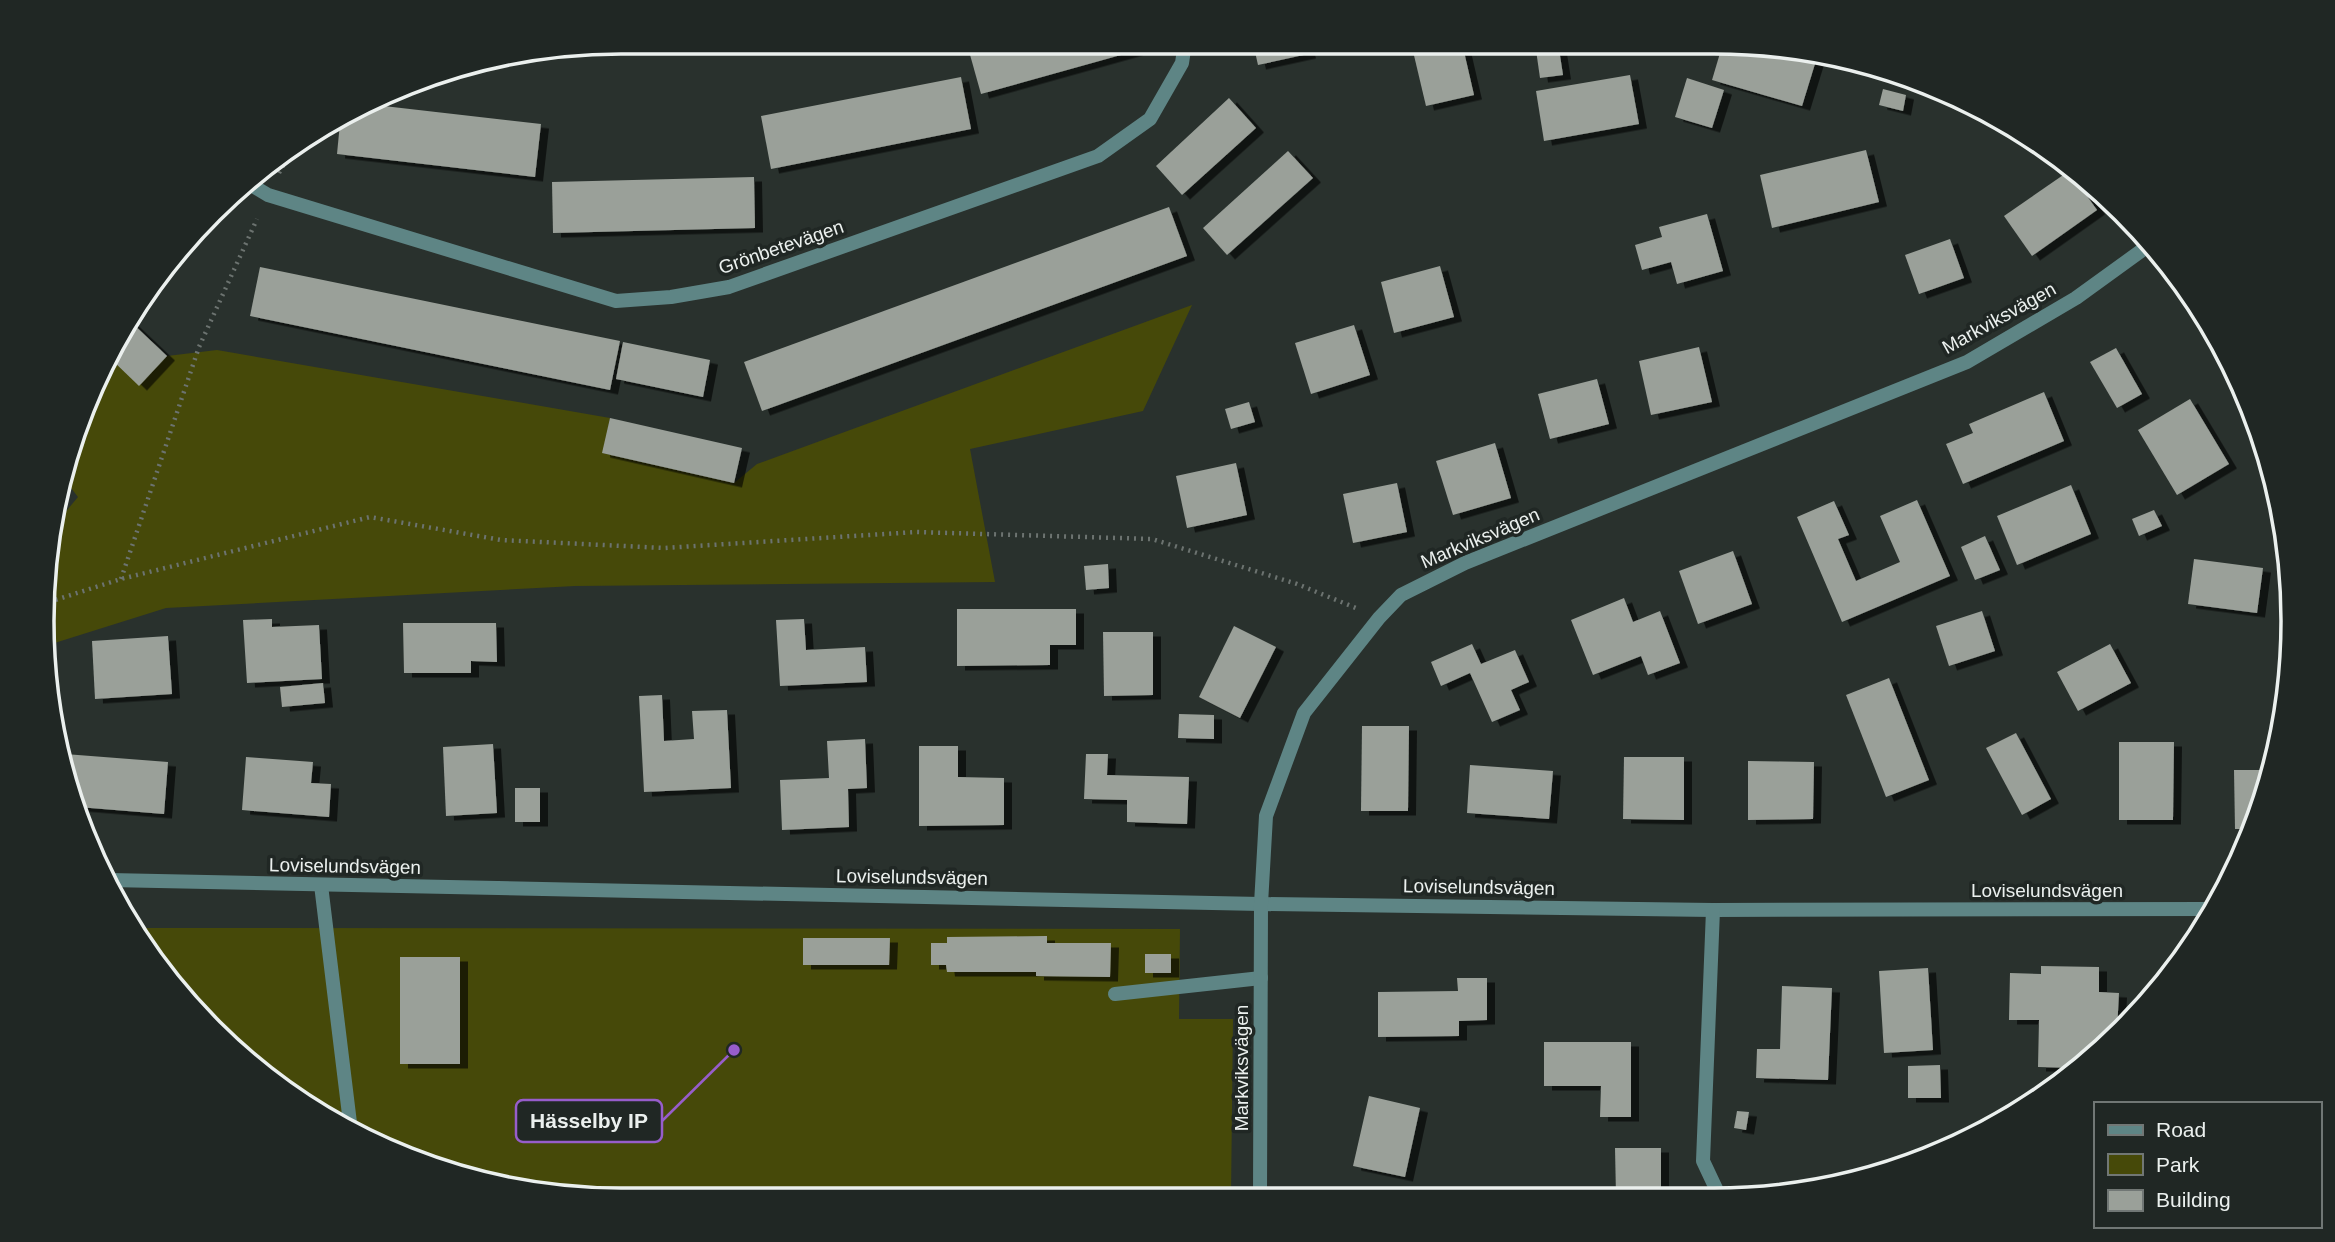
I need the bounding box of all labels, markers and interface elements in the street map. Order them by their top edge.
street label: Grönbetevägen [716,216,846,278]
street label: Markviksvägen [1938,278,2060,358]
street label: Markviksvägen [1418,504,1542,572]
street label: Loviselundsvägen [269,854,421,878]
street label: Loviselundsvägen [836,865,988,889]
street label: Loviselundsvägen [1403,875,1555,899]
street label: Loviselundsvägen [1971,880,2123,901]
street label: Markviksvägen [1231,1005,1252,1131]
callout: Hässelby IP [516,1100,662,1142]
legend [2094,1102,2321,1228]
text: Hässelby IP [530,1109,648,1132]
text: Road [2156,1118,2206,1141]
text: Park [2156,1153,2200,1176]
text: Building [2156,1188,2231,1211]

